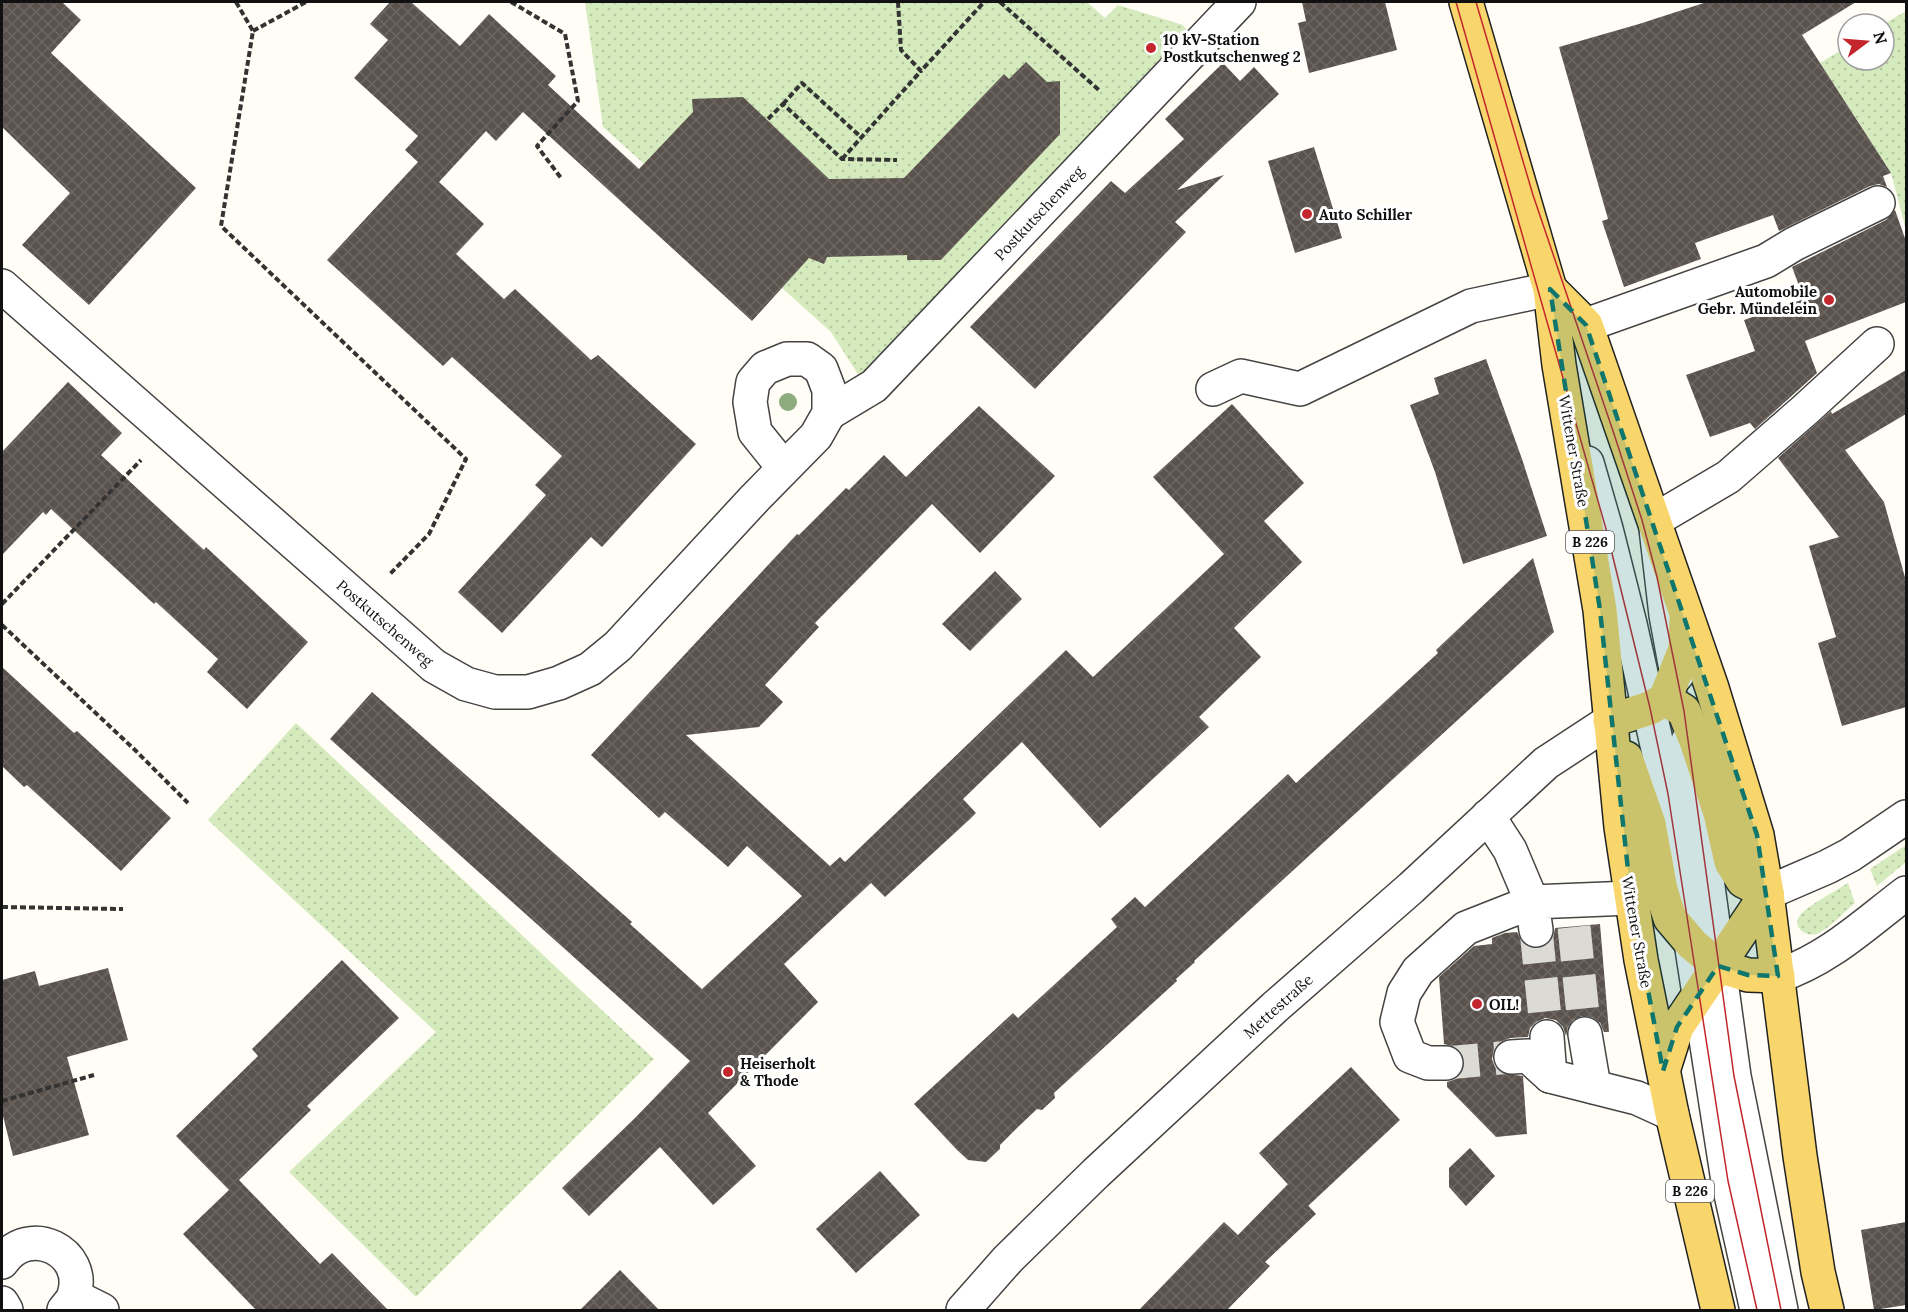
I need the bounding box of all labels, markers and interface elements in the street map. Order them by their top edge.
north arrow [1836,12,1896,72]
text: N [1869,29,1892,47]
place label: 10 kV-Station Postkutschenweg 2 [1163,30,1301,66]
marker: 10 kV-Station Postkutschenweg 2 [1144,41,1158,55]
street label: Postkutschenweg [990,161,1088,264]
place label: Auto Schiller [1319,205,1413,224]
marker: Auto Schiller [1300,207,1314,221]
place label: Automobile Gebr. Mündelein [1698,282,1817,318]
marker: Automobile Gebr. Mündelein [1822,293,1836,307]
street label: Wittener Straße [1555,394,1593,508]
road number: B 226 [1566,531,1614,553]
street label: Postkutschenweg [333,576,438,671]
street label: Wittener Straße [1618,875,1656,989]
street label: Mettestraße [1239,970,1317,1042]
place label: OIL! [1489,995,1519,1014]
marker: OIL! [1470,997,1484,1011]
place label: Heiserholt & Thode [740,1054,816,1090]
marker: Heiserholt & Thode [721,1065,735,1079]
road number: B 226 [1666,1180,1714,1202]

